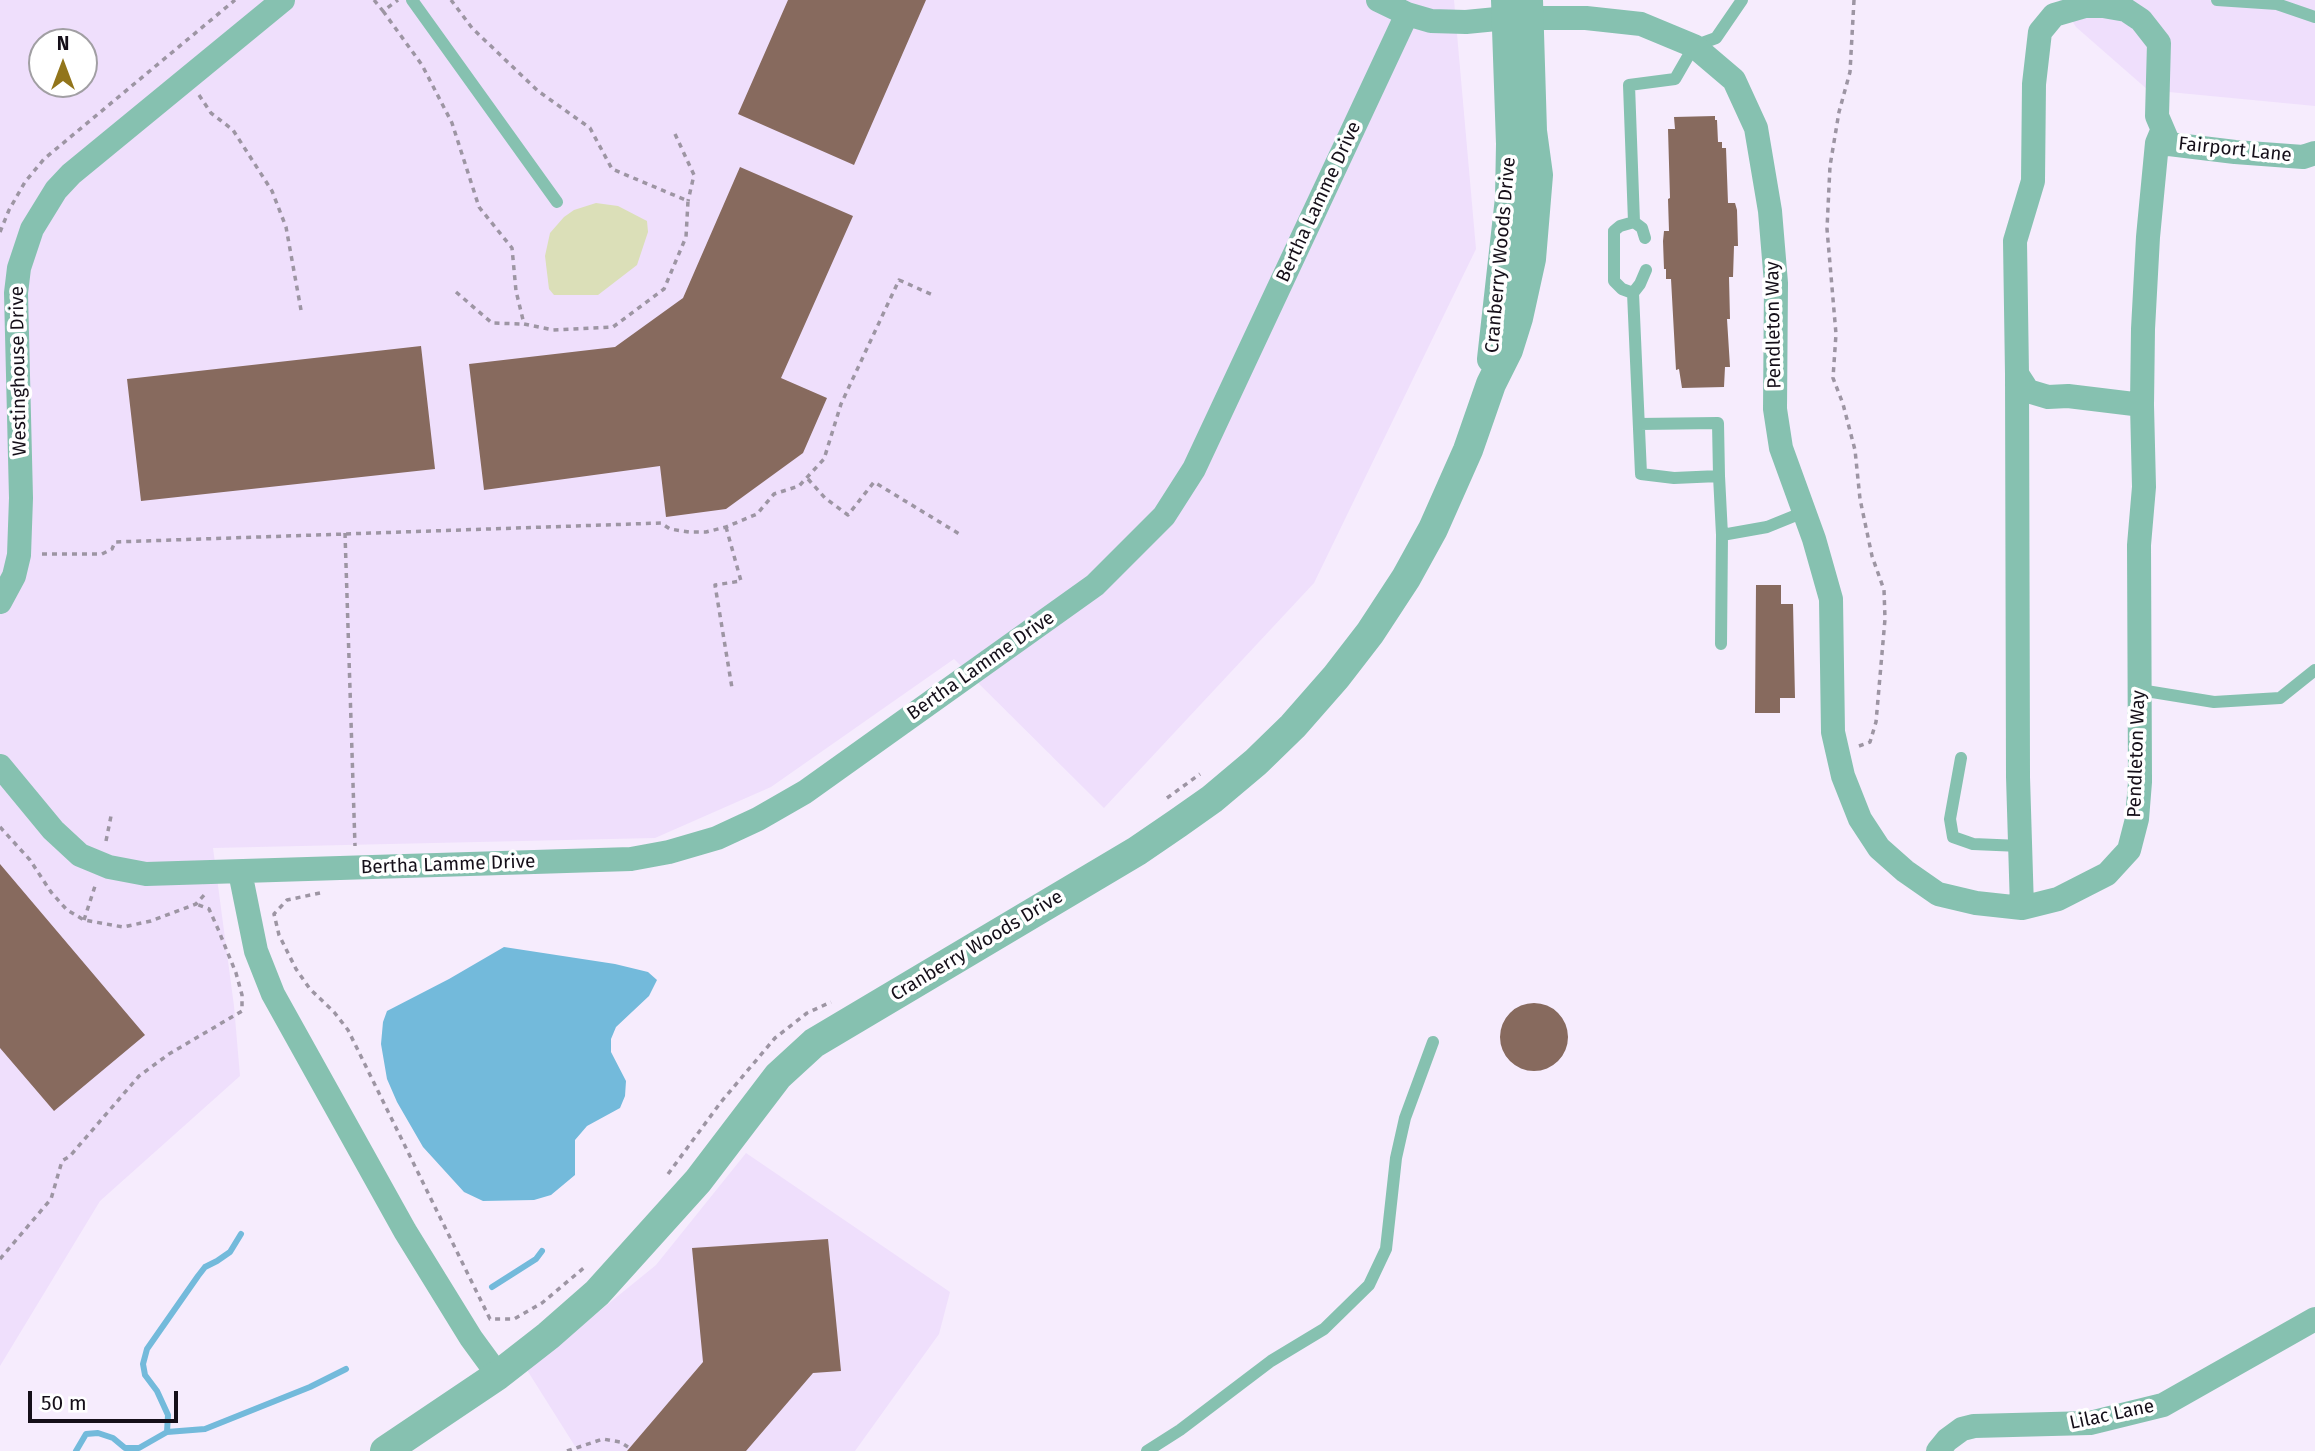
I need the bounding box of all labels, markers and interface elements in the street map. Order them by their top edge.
north arrow [28,28,98,98]
text: N [57,32,69,55]
street label: Bertha Lamme Drive [1272,118,1366,286]
street label: Fairport Lane [2177,133,2293,167]
street label: Cranberry Woods Drive [1481,156,1521,354]
street label: Pendleton Way [1761,261,1787,389]
street label: Westinghouse Drive [6,286,32,456]
street label: Bertha Lamme Drive [903,607,1059,725]
street label: Pendleton Way [2123,690,2151,818]
street label: Bertha Lamme Drive [360,851,536,879]
street label: Cranberry Woods Drive [887,886,1067,1006]
scale bar [32,1378,182,1422]
text: 50 m [41,1390,87,1416]
street label: Lilac Lane [2068,1395,2156,1435]

